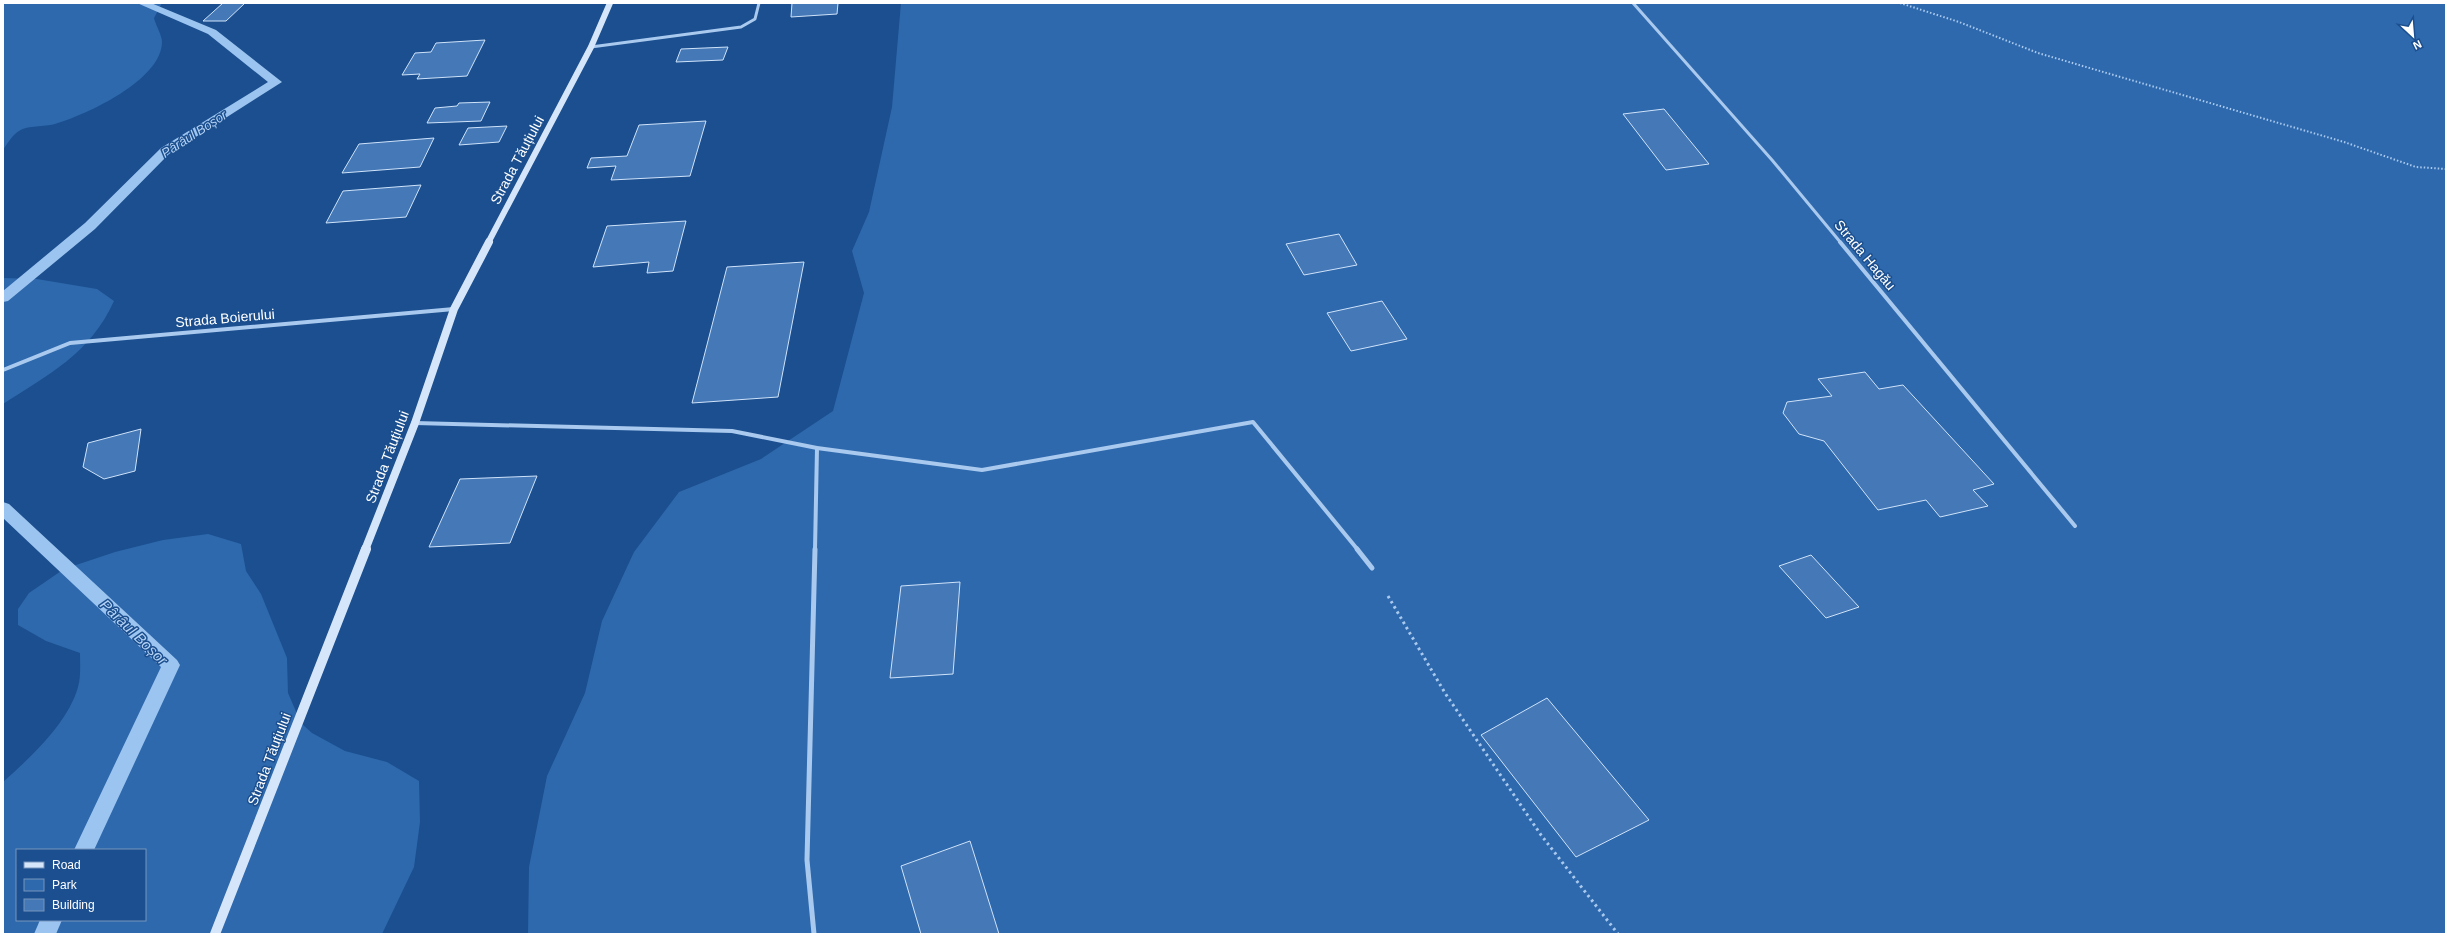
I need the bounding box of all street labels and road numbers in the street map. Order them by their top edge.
street label: Strada Tăuțiului [487,113,547,207]
street label: Strada Hagău [1831,217,1899,293]
street label: Strada Boierului [175,306,275,330]
street label: Strada Tăuțiului [362,408,412,506]
street label: Strada Tăuțiului [244,710,294,808]

